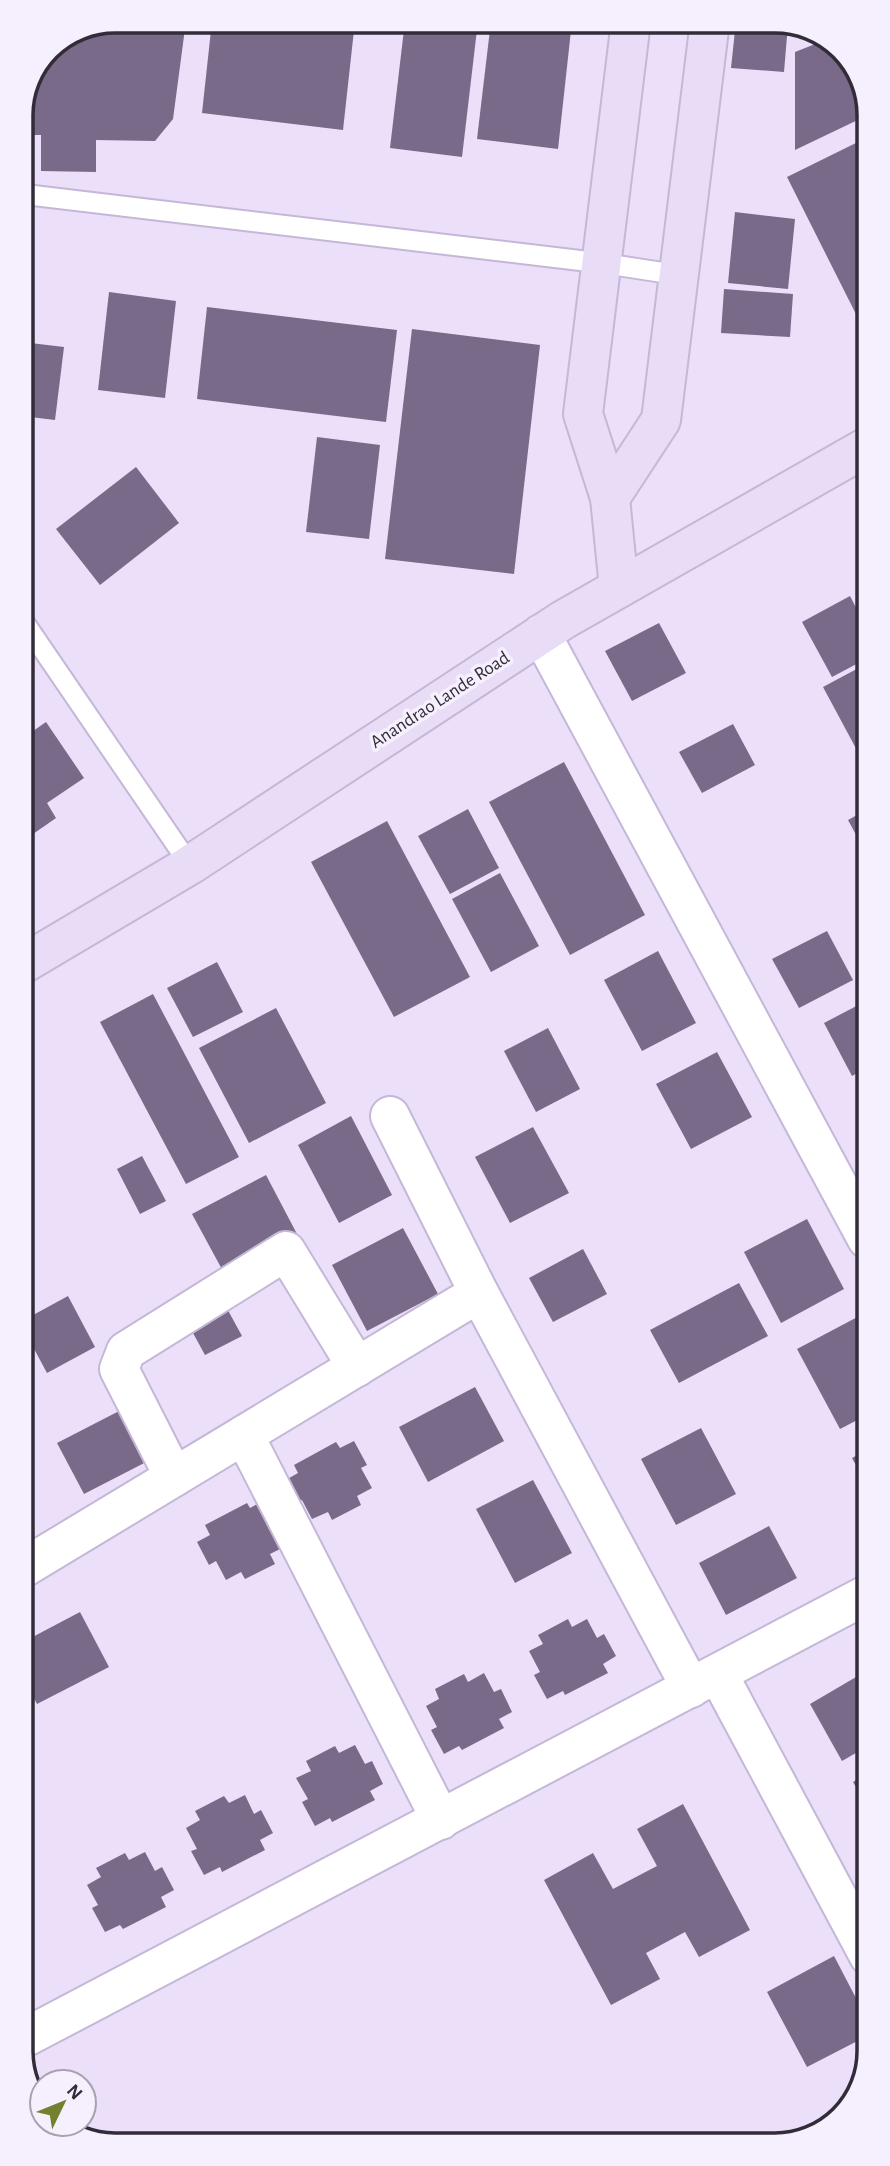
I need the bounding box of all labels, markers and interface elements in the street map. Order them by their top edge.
street label: Anandrao Lande Road [367,648,513,752]
north arrow [28,2068,98,2138]
text: N [63,2081,86,2104]

